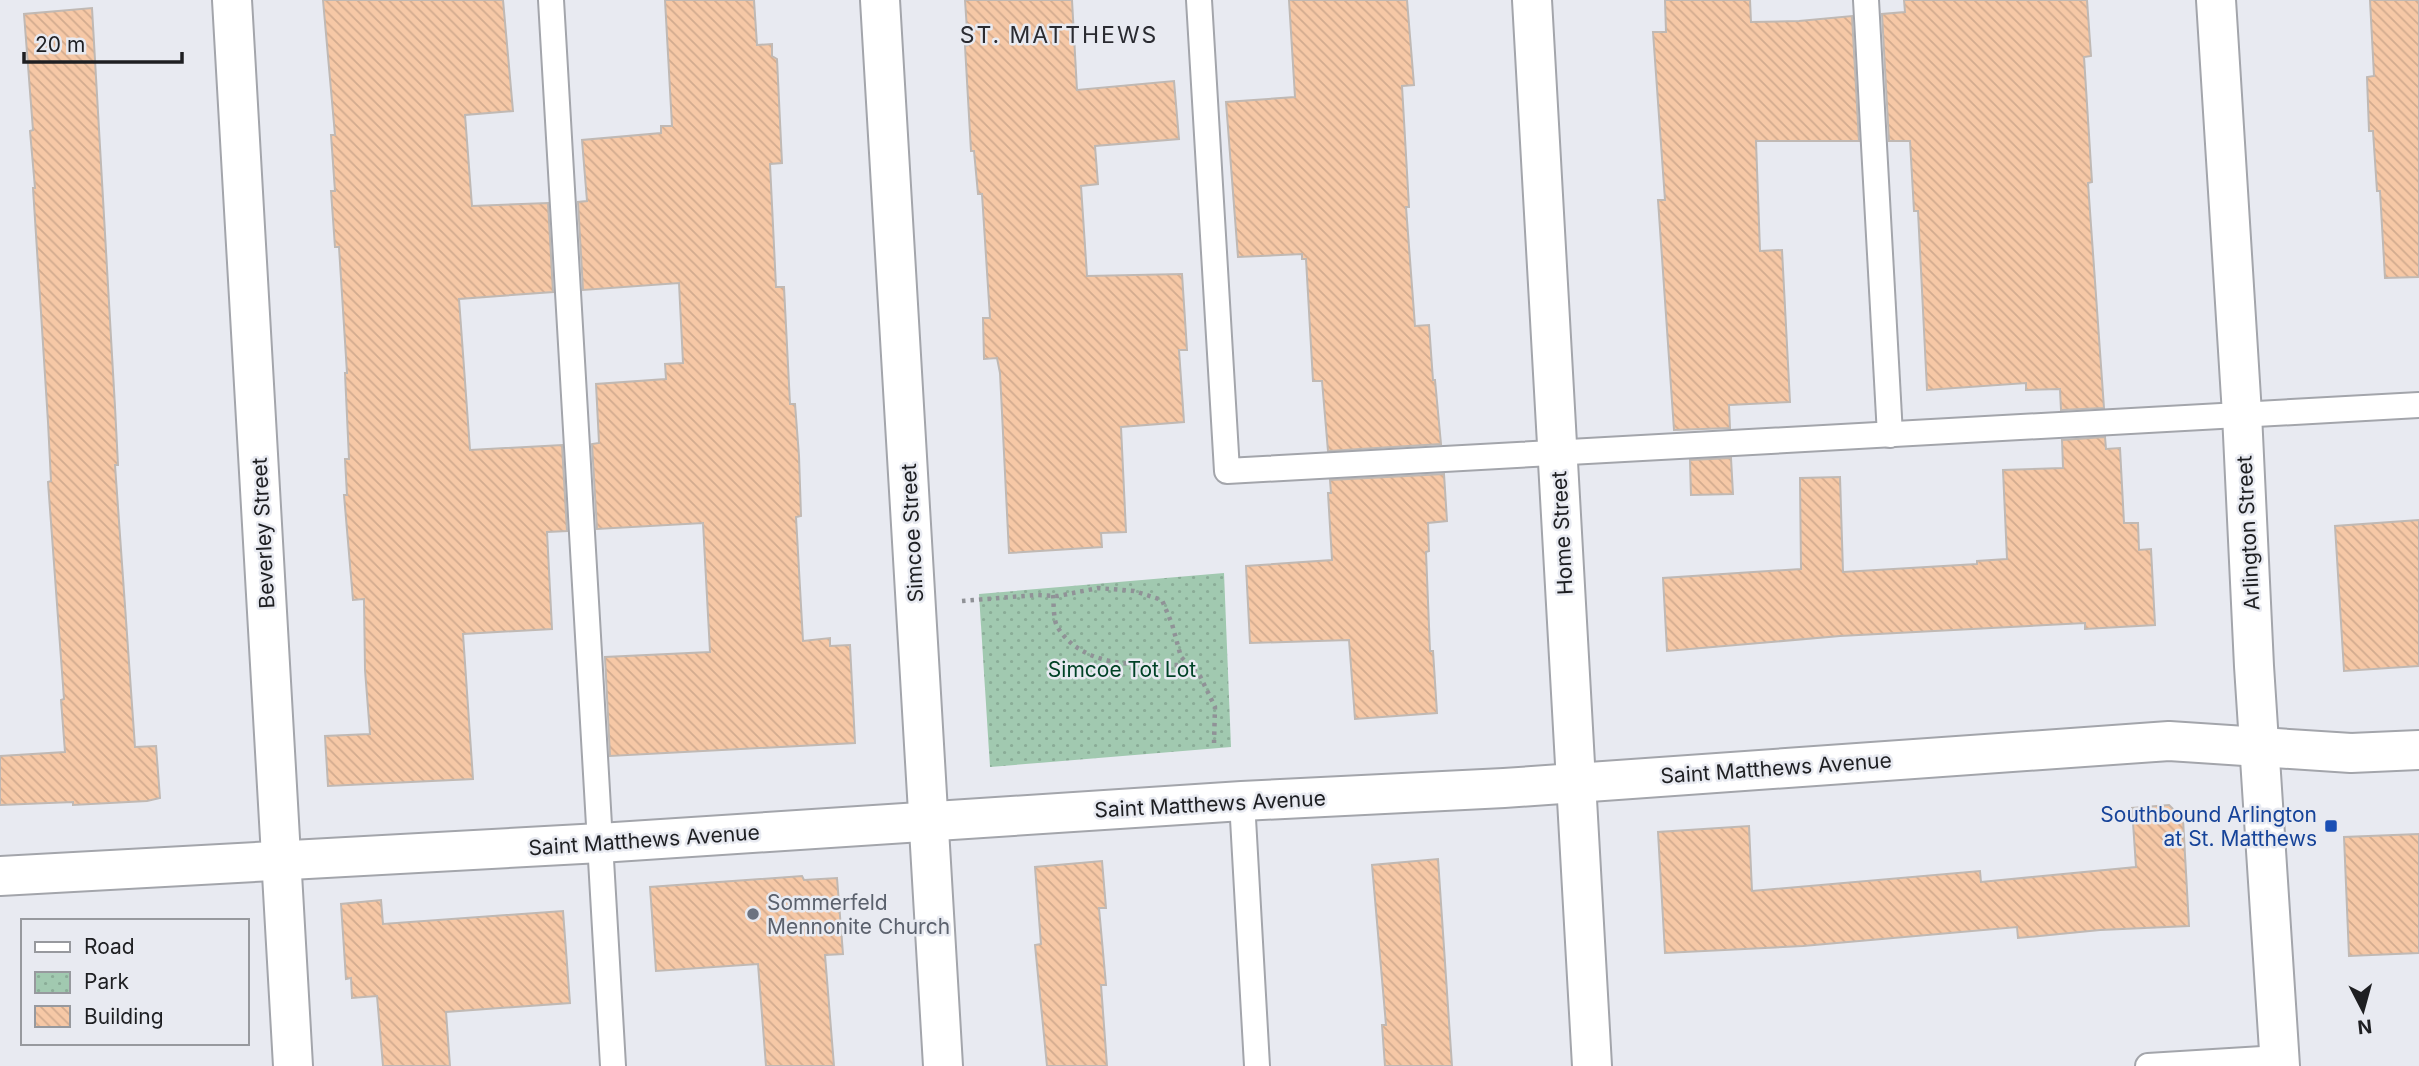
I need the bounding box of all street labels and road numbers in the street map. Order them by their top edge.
street label: Arlington Street [2231,455,2265,611]
street label: Beverley Street [247,457,279,609]
street label: Simcoe Street [896,463,928,603]
street label: Home Street [1546,470,1578,596]
street label: Saint Matthews Avenue [1660,747,1892,789]
street label: Saint Matthews Avenue [1094,785,1326,823]
street label: Saint Matthews Avenue [528,819,760,861]

